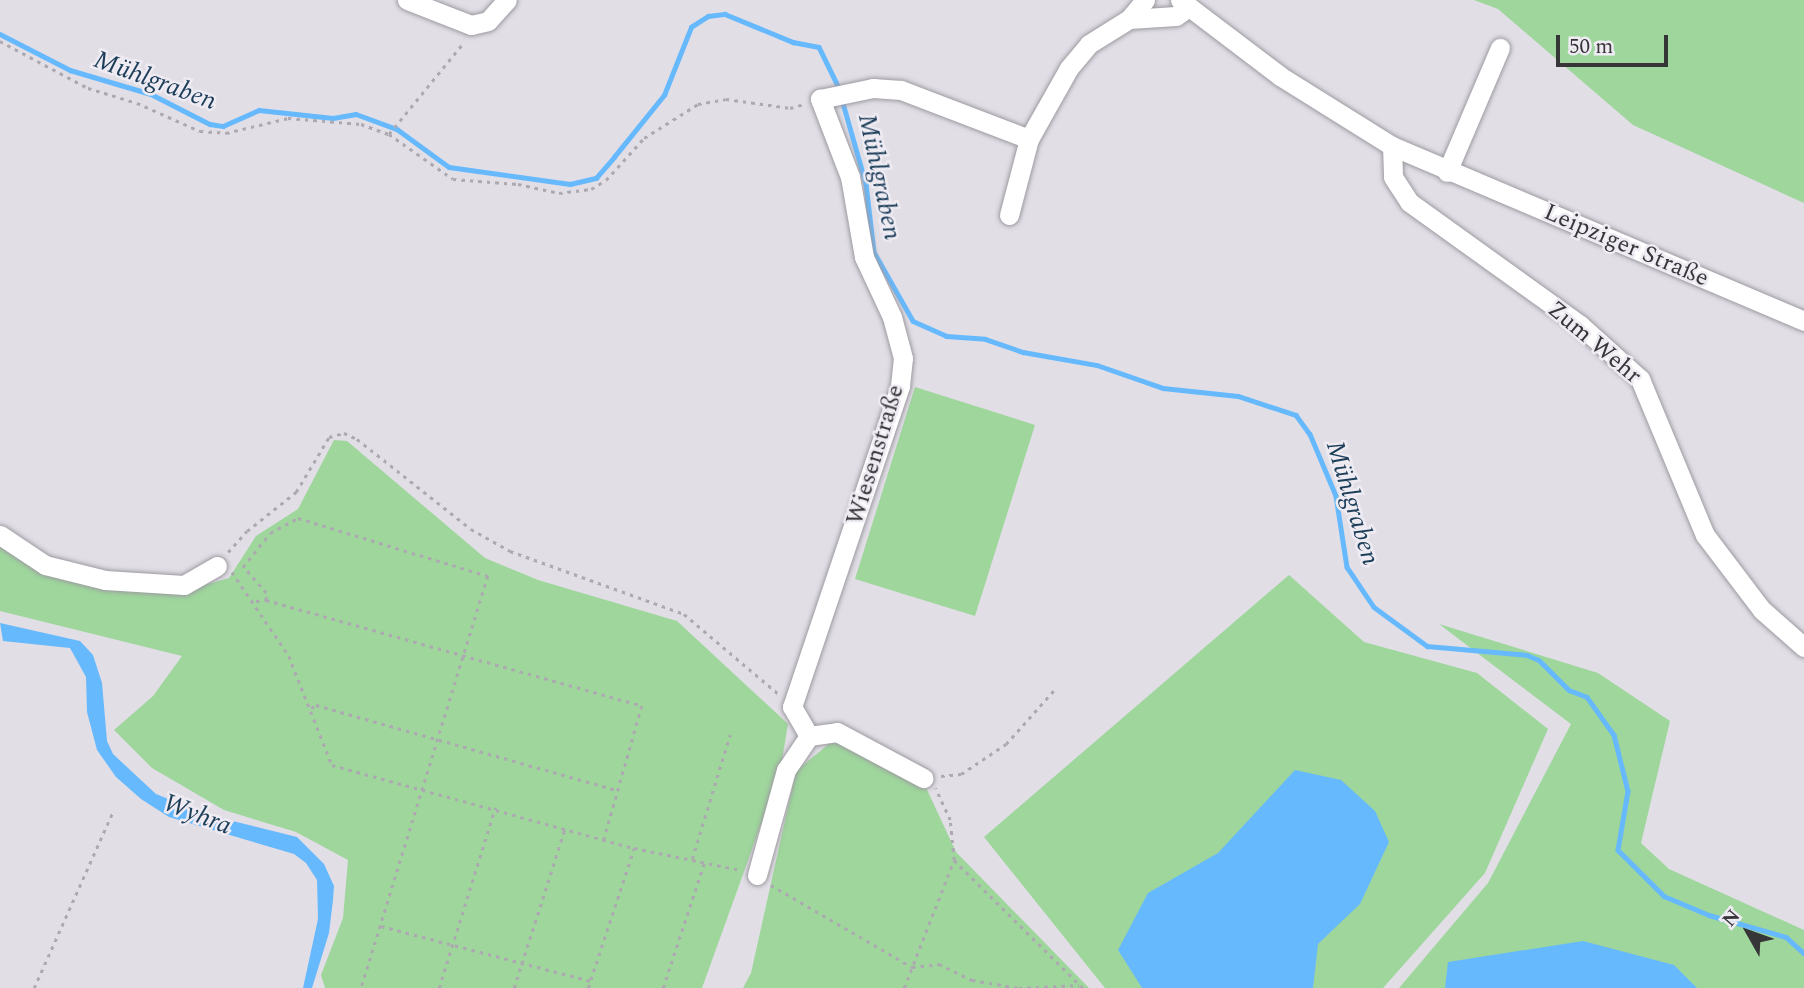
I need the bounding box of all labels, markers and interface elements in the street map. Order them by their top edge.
scale bar [1559,21,1671,65]
text: 50 m [1569,31,1613,63]
water label: Mühlgraben [89,44,221,118]
water label: Mühlgraben [850,111,908,243]
street label: Leipziger Straße [1539,198,1713,294]
street label: Zum Wehr [1541,295,1647,391]
street label: Wiesenstraße [841,382,911,528]
water label: Mühlgraben [1318,437,1386,569]
water label: Wyhra [158,788,236,842]
north arrow [1713,897,1783,967]
text: N [1715,903,1748,933]

